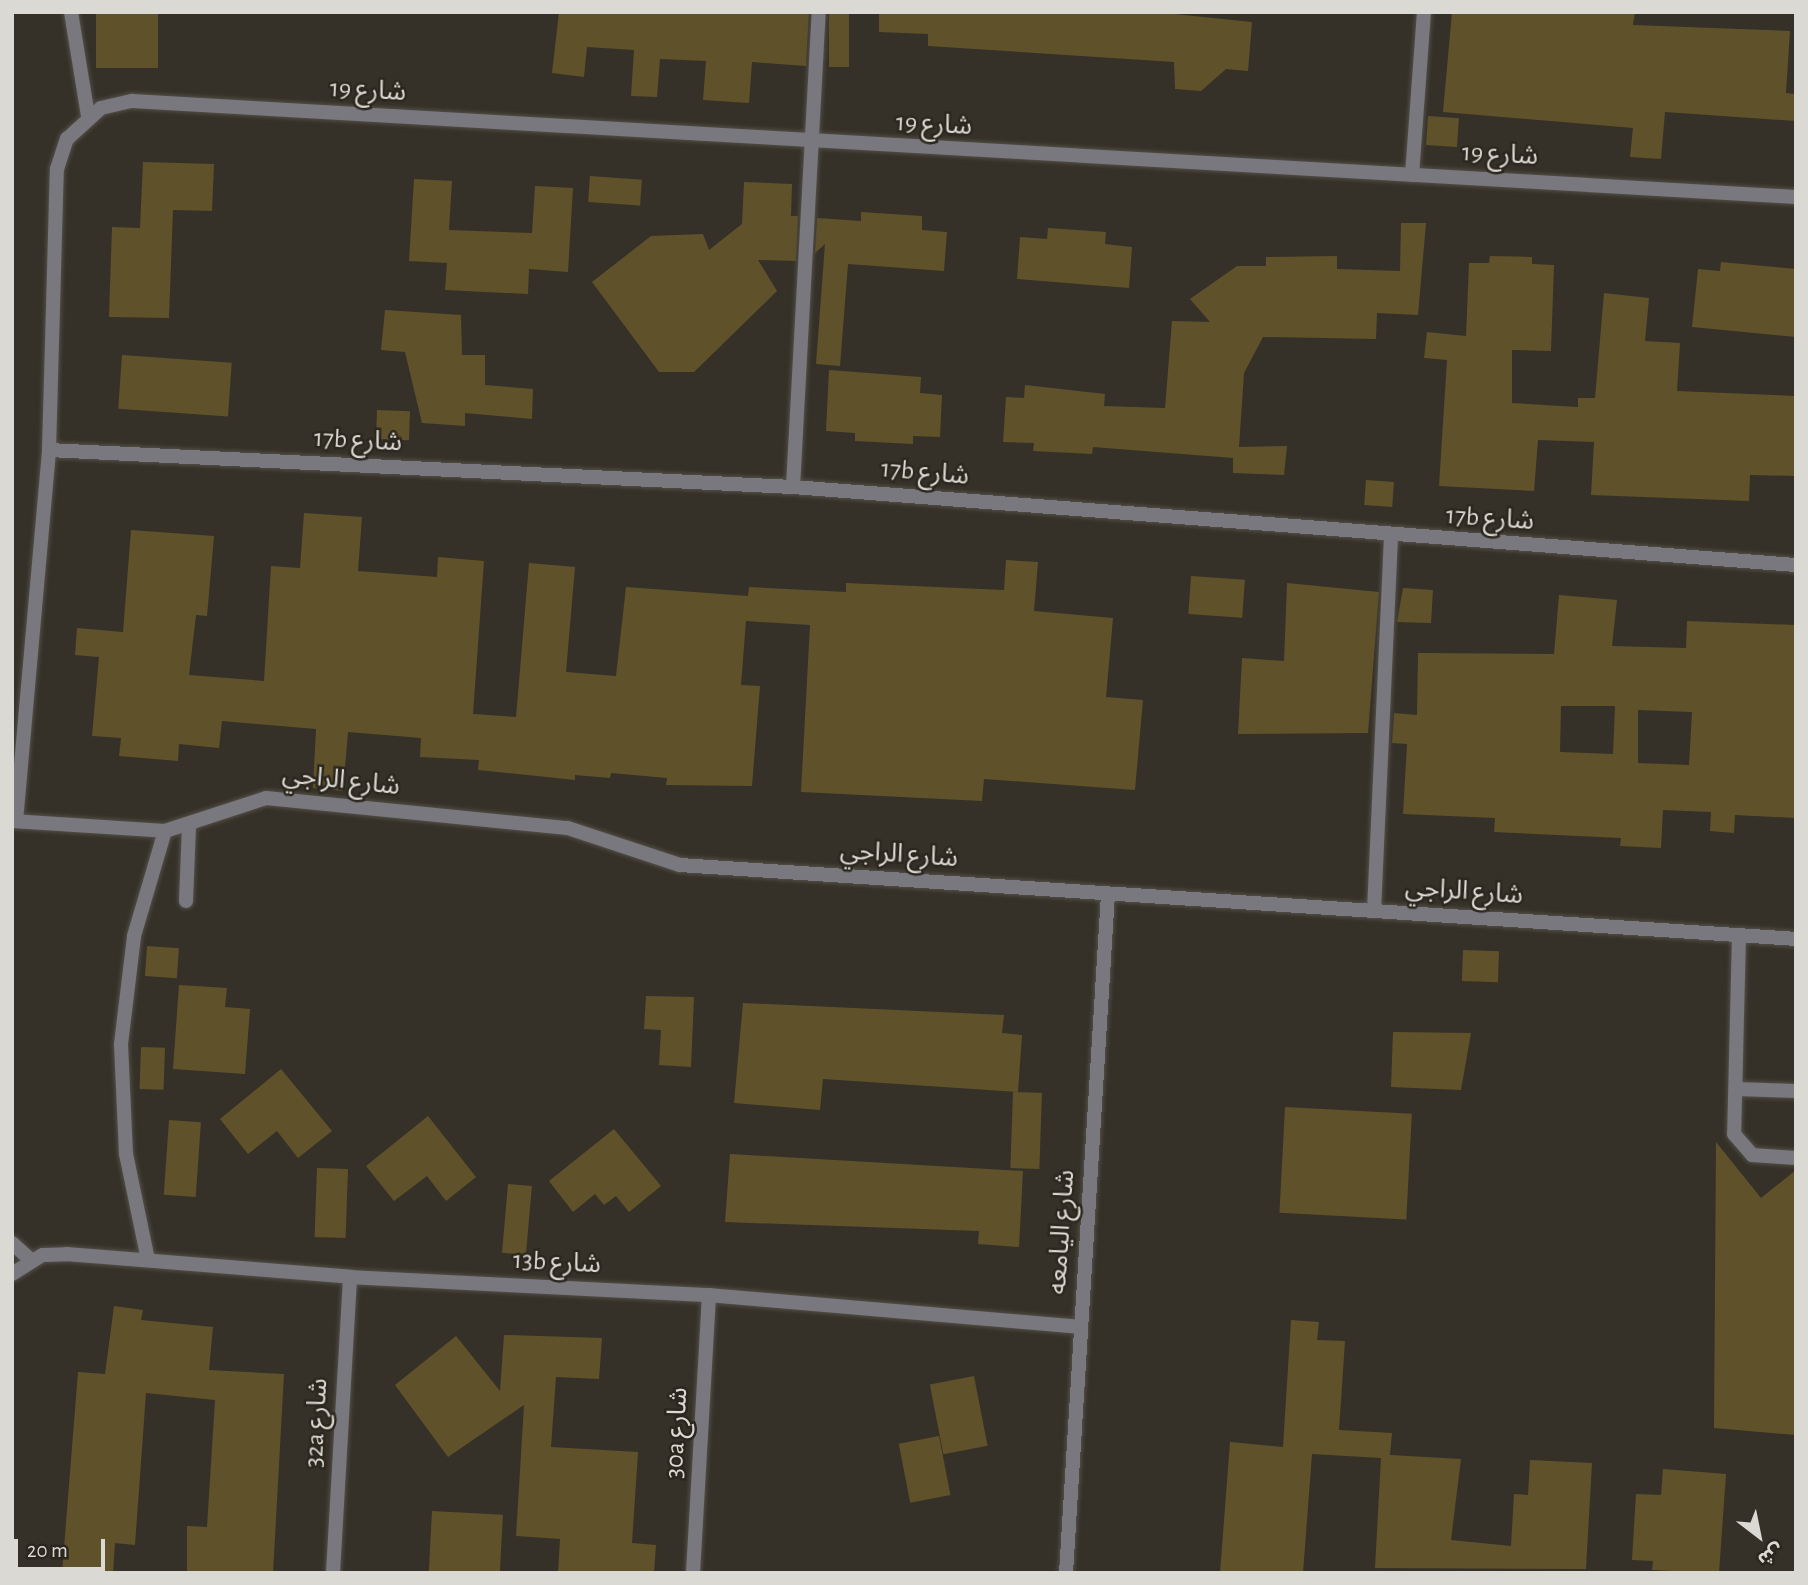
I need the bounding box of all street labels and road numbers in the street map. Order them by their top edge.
street label: شارع 19 [329,73,407,109]
street label: شارع 19 [895,107,973,143]
street label: شارع 19 [1461,137,1539,173]
street label: 17b شارع [313,423,403,459]
street label: 17b شارع [880,454,970,492]
street label: 17b شارع [1445,500,1535,538]
street label: شارع الراجي [281,759,401,803]
street label: شارع الراجي [839,835,959,875]
street label: شارع الراجي [1404,872,1524,912]
street label: شارع اليامعه [1042,1169,1082,1295]
street label: 13b شارع [512,1245,602,1281]
street label: 32a شارع [299,1377,335,1469]
street label: 30a شارع [659,1387,695,1479]

